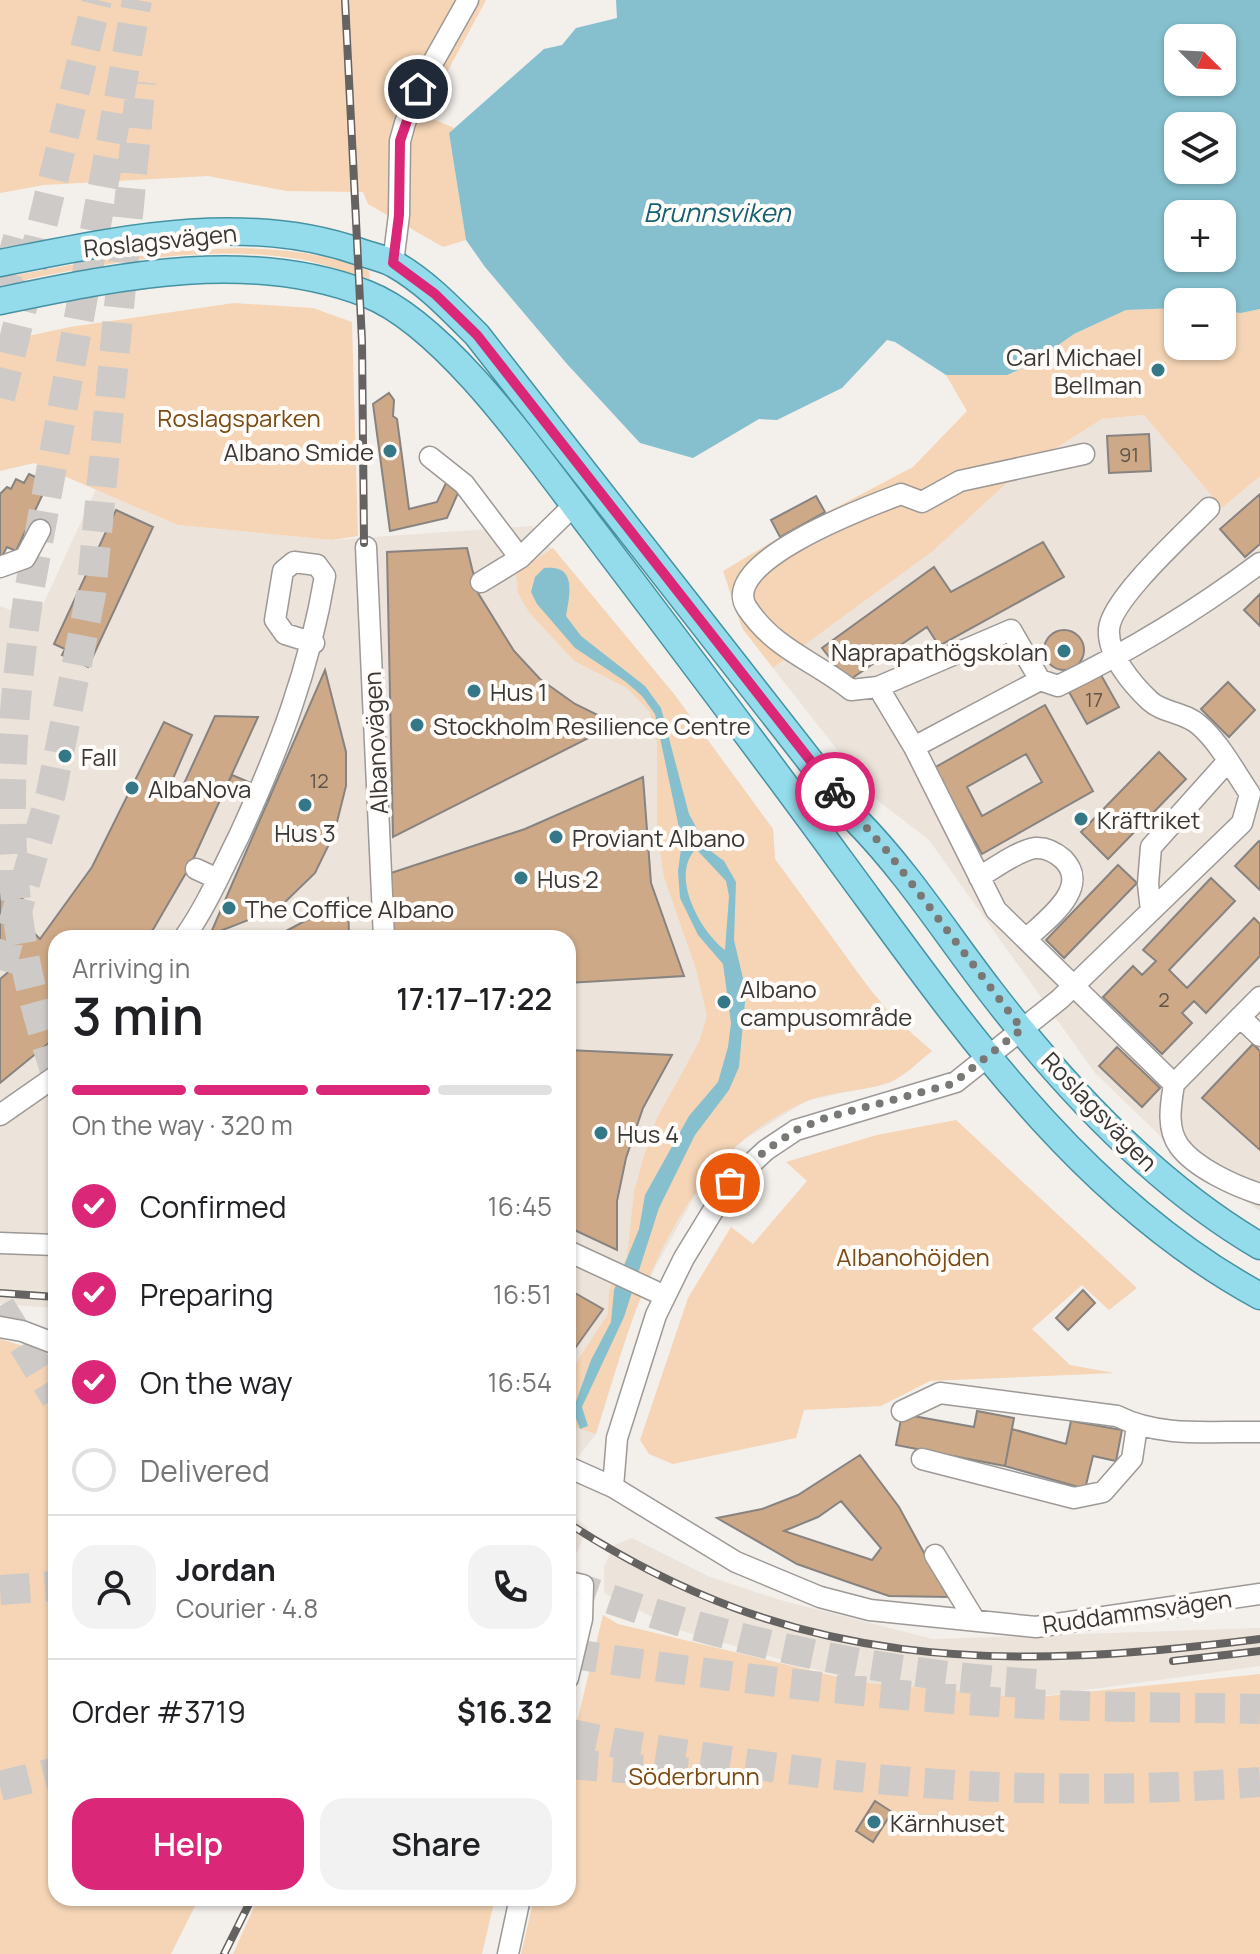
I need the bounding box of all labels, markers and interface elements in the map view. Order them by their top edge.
north arrow [1164,24,1236,96]
map controls [1164,24,1236,360]
pin [384,55,452,123]
icon: home [396,67,440,111]
button: layers [1164,112,1236,184]
water label: Brunnsviken [644,194,792,230]
button: + [1164,200,1236,272]
street label: Roslagsvägen [82,216,238,264]
button: − [1164,288,1236,360]
place label: Carl Michael Bellman [1006,340,1142,401]
marker: Carl Michael Bellman [1149,361,1167,379]
park label: Roslagsparken [157,401,321,434]
place label: Albano Smide [223,435,374,468]
house number: 91 [1119,441,1139,468]
marker: Albano Smide [381,442,399,460]
place label: Naprapathögskolan [831,635,1048,668]
marker: Naprapathögskolan [1055,642,1073,660]
street label: Albanovägen [355,671,395,815]
place label: Hus 1 [490,675,547,708]
marker: Hus 1 [465,682,483,700]
house number: 17 [1085,686,1103,713]
place label: Stockholm Resilience Centre [433,709,751,742]
marker: Stockholm Resilience Centre [408,716,426,734]
place label: Fall [81,740,117,773]
marker: Fall [56,747,74,765]
courier [795,752,875,832]
house number: 12 [309,767,329,794]
icon: bike [813,770,857,814]
place label: AlbaNova [148,772,251,805]
marker: AlbaNova [123,779,141,797]
marker: Hus 3 [296,796,314,814]
place label: Kräftriket [1097,803,1200,836]
marker: Kräftriket [1072,810,1090,828]
place label: Hus 3 [274,816,336,849]
place label: Proviant Albano [572,821,745,854]
marker: Proviant Albano [547,828,565,846]
place label: Hus 2 [537,862,599,895]
marker: Hus 2 [512,869,530,887]
place label: The Coffice Albano [245,892,454,925]
marker: The Coffice Albano [220,899,238,917]
text: Arriving in [72,950,190,986]
place label: Albano campusområde [740,972,912,1033]
text: 17:17–17:22 [396,978,552,1019]
text: 3 min [72,980,204,1051]
house number: 2 [1158,986,1170,1013]
marker: Albano campusområde [715,993,733,1011]
street label: Roslagsvägen [1035,1044,1165,1178]
text: On the way · 320 m [72,1107,293,1143]
place label: Hus 4 [617,1117,679,1150]
marker: Hus 4 [592,1124,610,1142]
pin [696,1149,764,1217]
icon: bag [708,1161,752,1205]
icon: check [72,1184,116,1228]
text: Confirmed [140,1186,287,1227]
text: 16:45 [488,1188,552,1224]
park label: Albanohöjden [836,1240,990,1273]
icon: check [72,1272,116,1316]
text: Preparing [140,1274,274,1315]
text: 16:51 [493,1276,552,1312]
icon: check [72,1360,116,1404]
text: On the way [140,1362,293,1403]
text: 16:54 [488,1364,552,1400]
text: Delivered [140,1450,270,1491]
button: person [72,1545,156,1629]
button: phone [468,1545,552,1629]
text: Jordan [176,1549,276,1590]
street label: Ruddammsvägen [1040,1581,1234,1641]
text: Courier · 4.8 [176,1590,318,1626]
text: Order #3719 [72,1691,246,1732]
text: $16.32 [457,1691,552,1732]
park label: Söderbrunn [628,1759,760,1792]
button: Help [72,1798,304,1890]
button: Share [320,1798,552,1890]
place label: Kärnhuset [890,1806,1005,1839]
marker: Kärnhuset [865,1813,883,1831]

